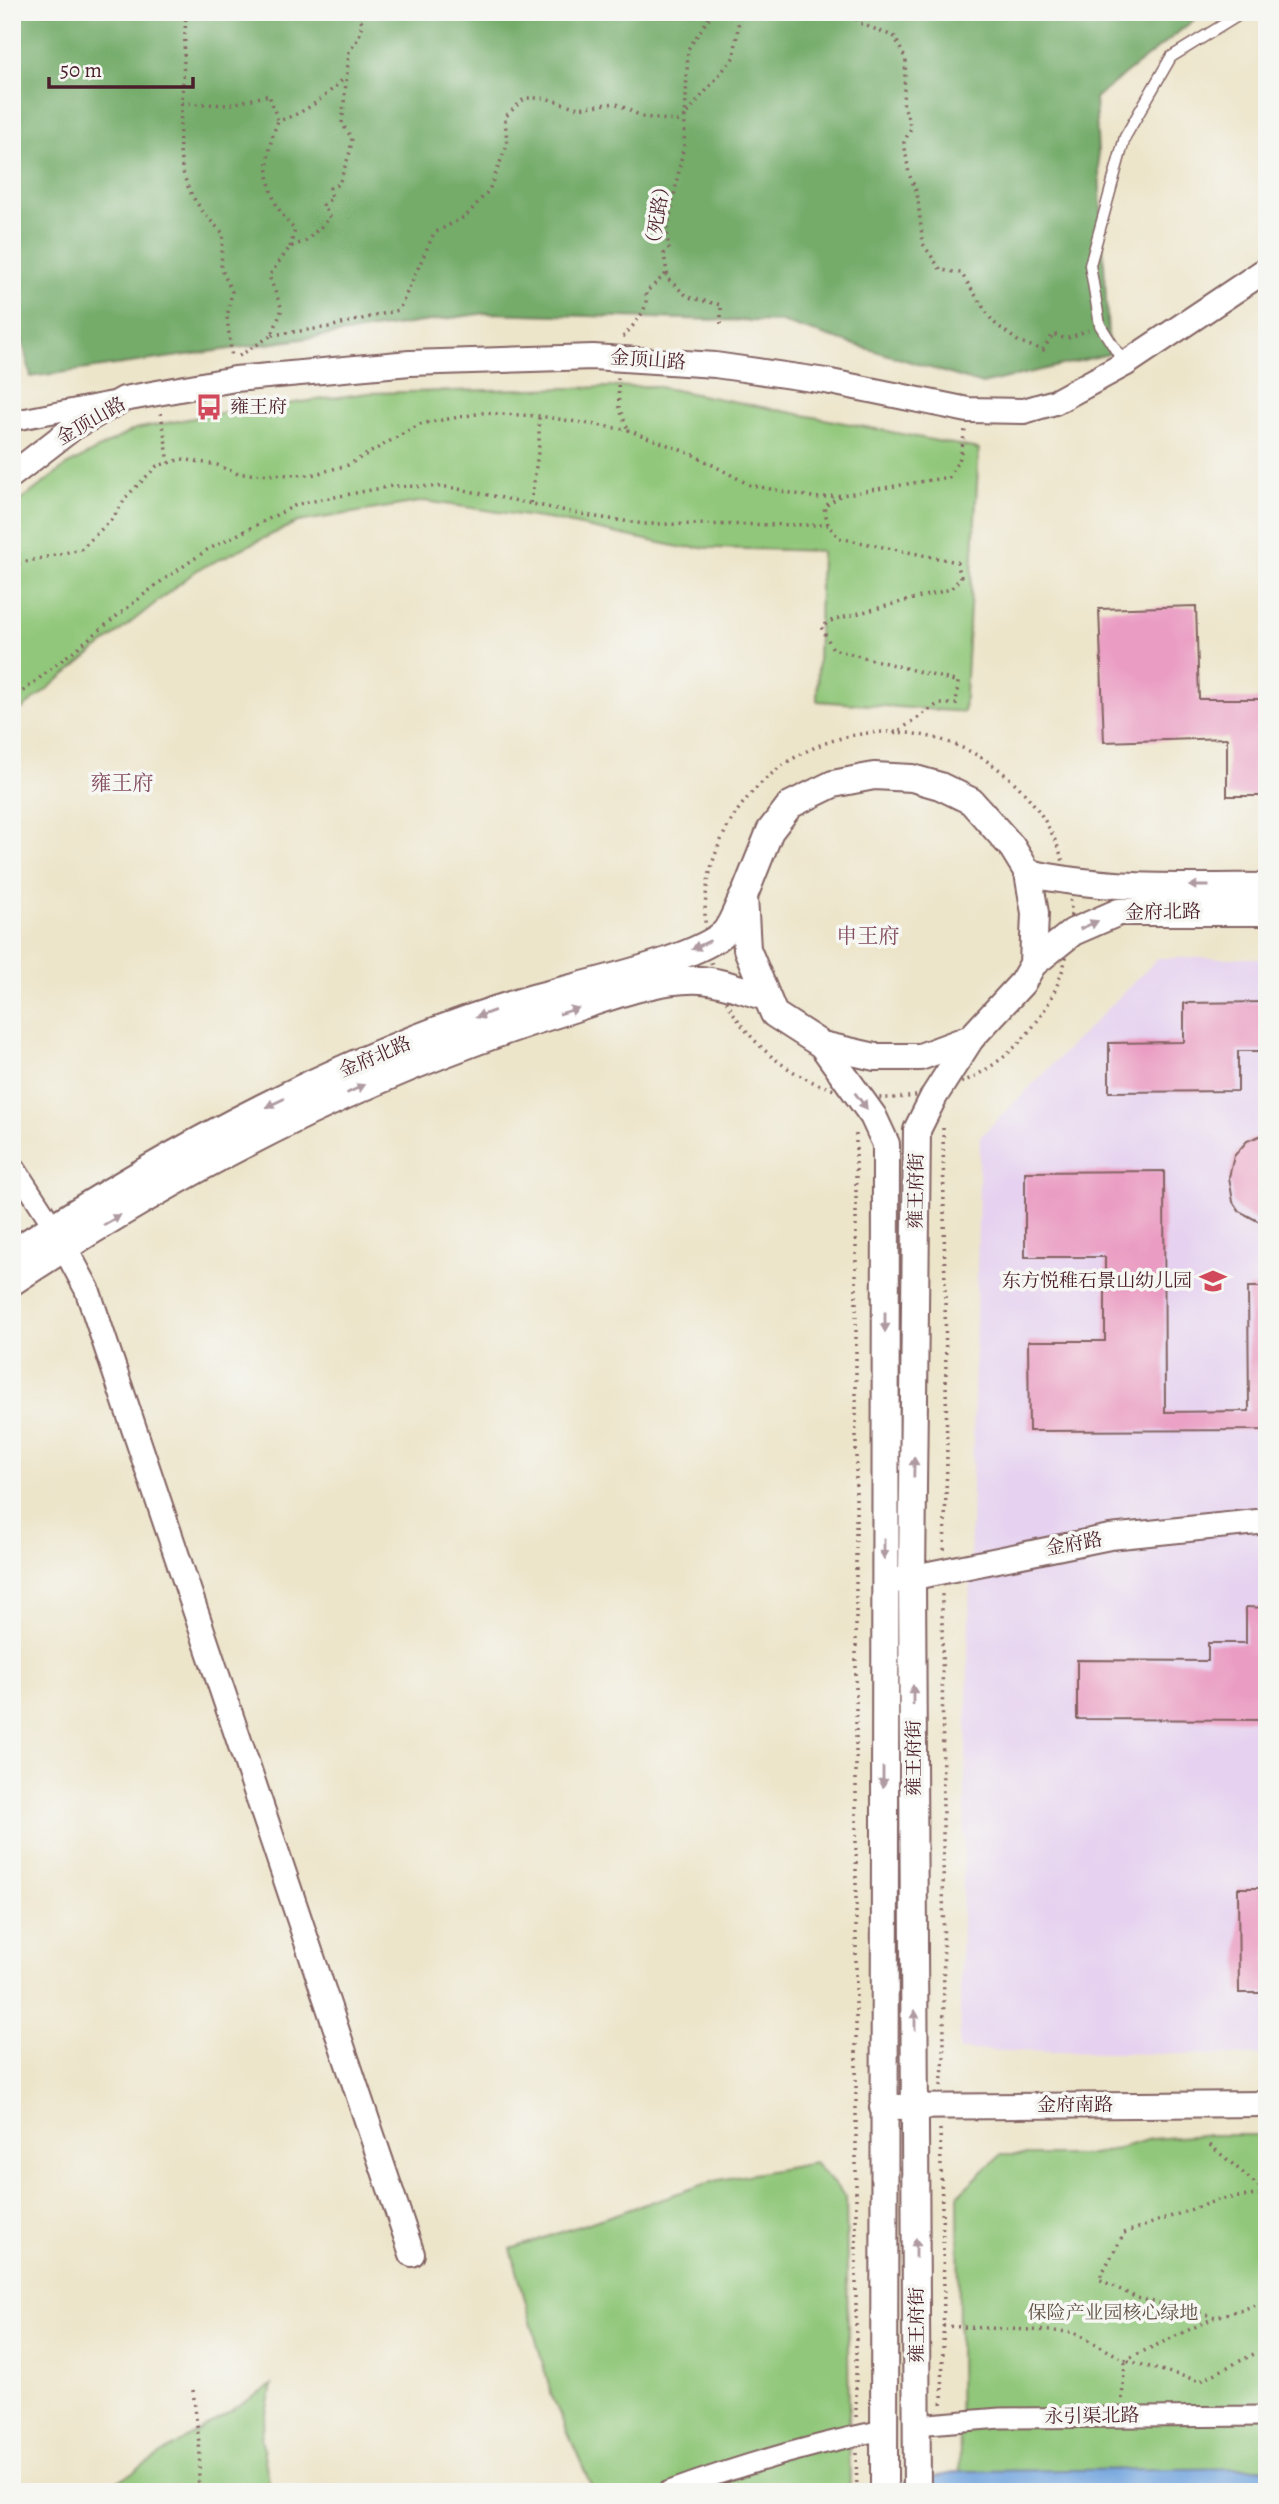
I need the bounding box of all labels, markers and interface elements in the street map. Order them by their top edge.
scale bar [49,46,192,90]
text: 50 m [60,56,102,84]
street label: （死路） [639,175,677,255]
street label: 金顶山路 [609,344,687,376]
street label: 金顶山路 [52,391,130,451]
bus stop icon: 雍王府 [194,392,224,422]
place label: 雍王府 [230,394,287,420]
district label: 雍王府 [91,769,154,797]
one-way arrow [1187,881,1209,892]
street label: 金府北路 [1125,898,1201,926]
one-way arrow [1078,919,1099,930]
district label: 申王府 [837,922,900,950]
one-way arrow [691,939,711,951]
one-way arrow [558,1005,579,1015]
one-way arrow [474,1009,495,1020]
street label: 金府北路 [335,1030,415,1084]
one-way arrow [345,1084,366,1095]
one-way arrow [854,1092,868,1110]
one-way arrow [265,1097,285,1109]
street label: 雍王府街 [902,1153,930,1229]
one-way arrow [103,1214,122,1227]
school or university icon: 东方悦稚石景山幼儿园 [1198,1266,1228,1296]
place label: 东方悦稚石景山幼儿园 [1002,1268,1192,1294]
one-way arrow [879,1311,891,1333]
one-way arrow [908,1456,919,1478]
street label: 金府路 [1044,1526,1104,1562]
one-way arrow [878,1538,890,1560]
one-way arrow [907,1684,919,1706]
street label: 雍王府街 [901,1720,927,1796]
one-way arrow [877,1766,889,1788]
one-way arrow [909,2009,921,2031]
street label: 金府南路 [1037,2092,1113,2118]
one-way arrow [910,2237,922,2259]
street label: 雍王府街 [904,2287,930,2363]
park label: 保险产业园核心绿地 [1027,2300,1199,2326]
street label: 永引渠北路 [1044,2402,1140,2430]

